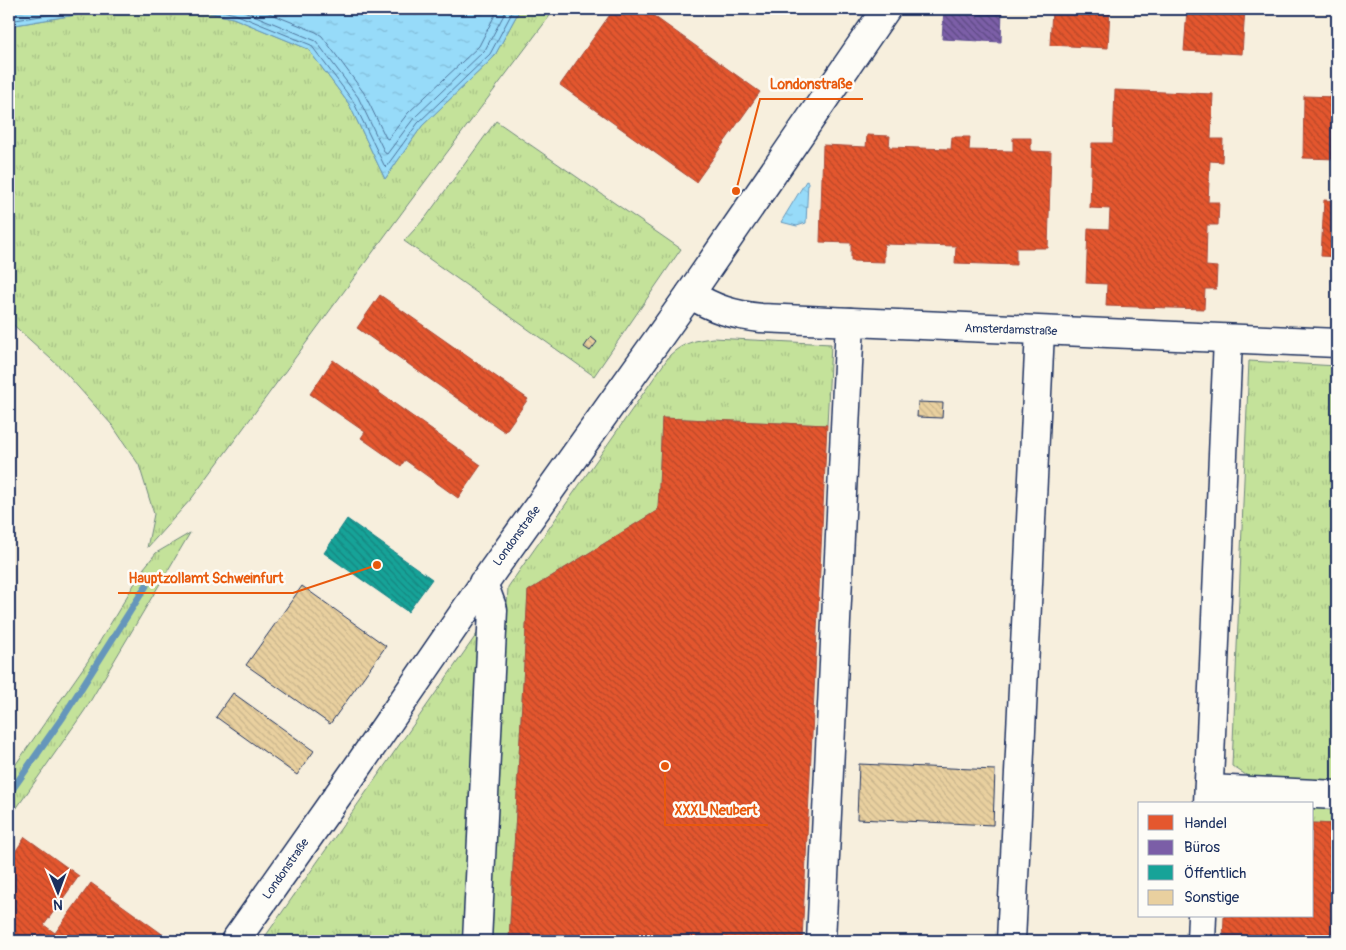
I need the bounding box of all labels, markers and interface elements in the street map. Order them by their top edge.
callout: Londonstraße [760,70,863,99]
text: Londonstraße [770,76,853,93]
street label: Amsterdamstraße [964,321,1058,339]
street label: Londonstraße [490,503,544,569]
callout: Hauptzollamt Schweinfurt [118,564,293,593]
text: Hauptzollamt Schweinfurt [129,570,284,587]
callout: XXXL Neubert [665,796,768,825]
text: XXXL Neubert [675,802,758,819]
legend [1138,802,1314,918]
text: Handel [1184,814,1227,833]
street label: Londonstraße [260,836,313,902]
text: Büros [1184,838,1220,857]
text: Öffentlich [1184,864,1246,883]
north arrow [32,868,82,918]
text: Sonstige [1184,888,1240,907]
text: N [53,896,63,913]

